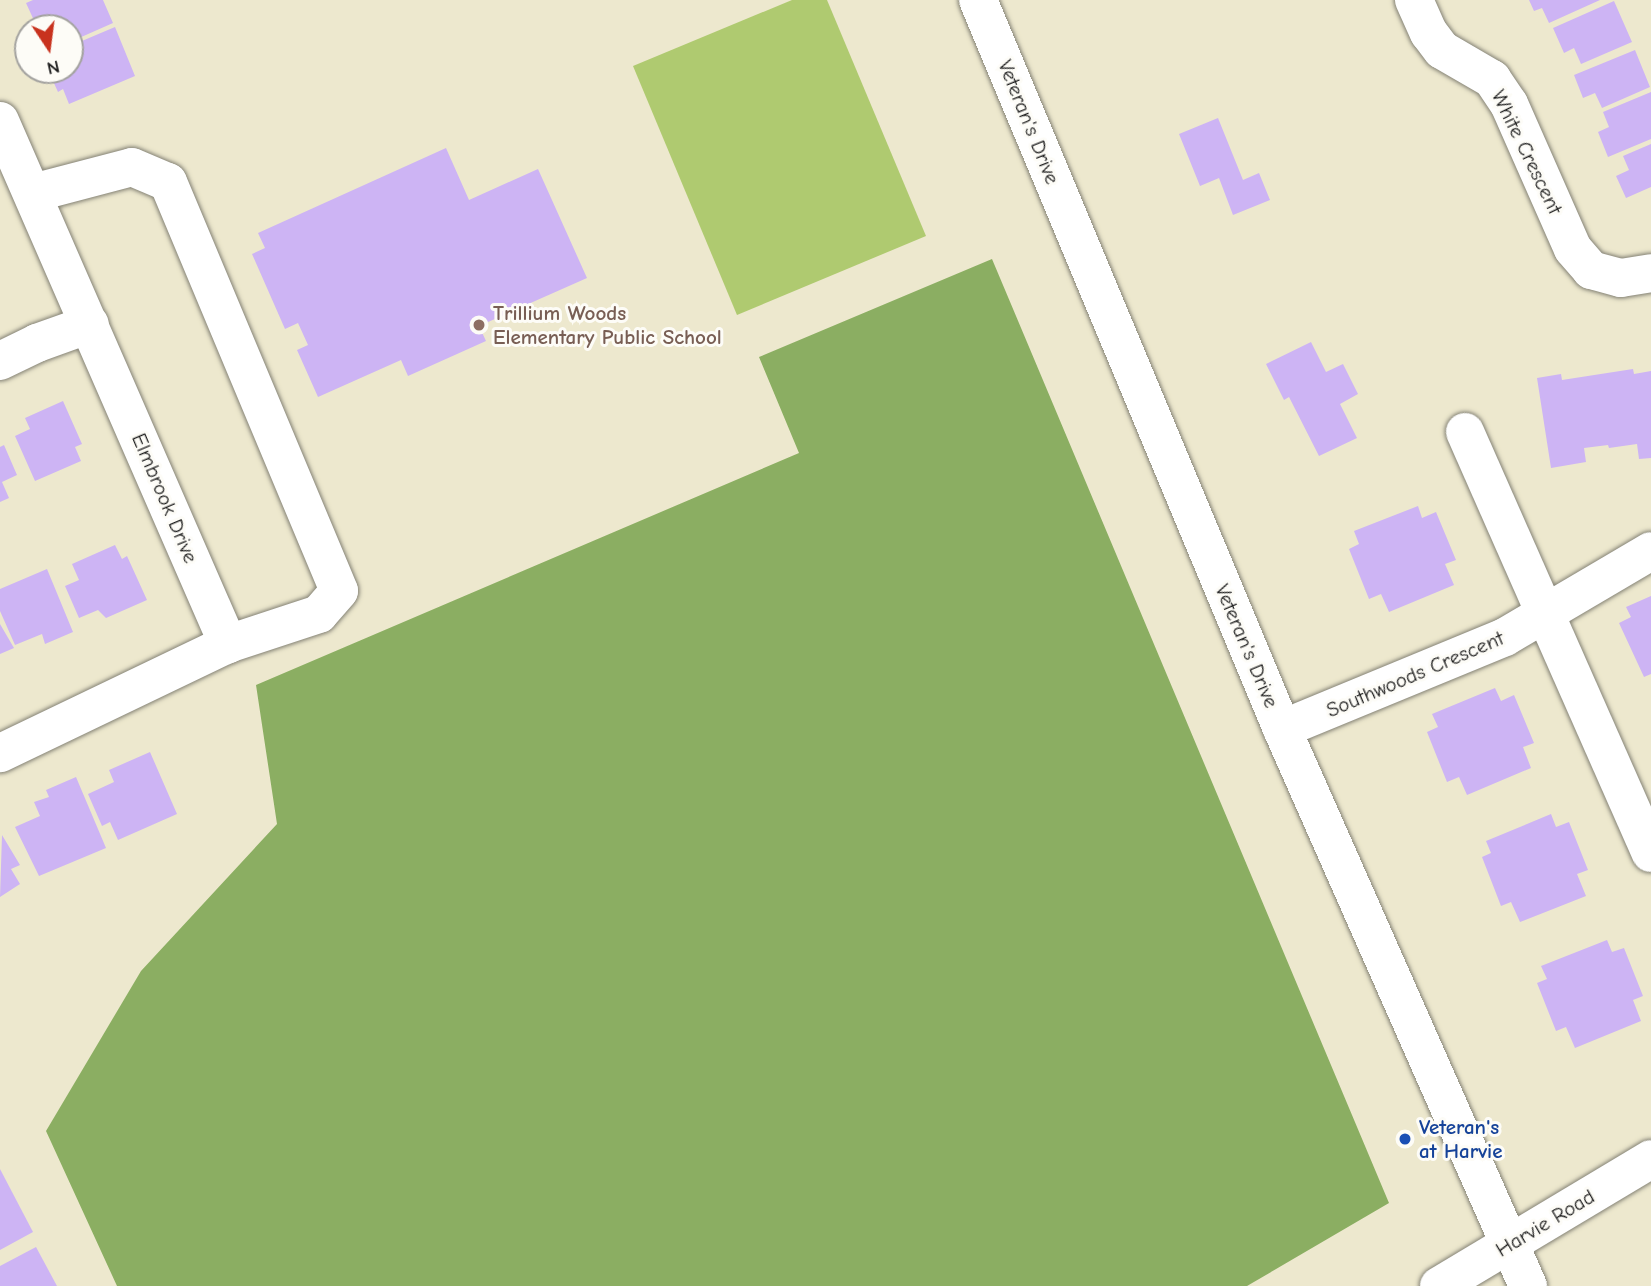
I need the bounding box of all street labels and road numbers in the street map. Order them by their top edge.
street label: Veteran's Drive [993,56,1065,188]
street label: White Crescent [1486,86,1568,218]
street label: Elmbrook Drive [126,429,204,567]
street label: Veteran's Drive [1210,580,1284,712]
street label: Southwoods Crescent [1323,625,1507,723]
street label: Harvie Road [1491,1184,1599,1262]

